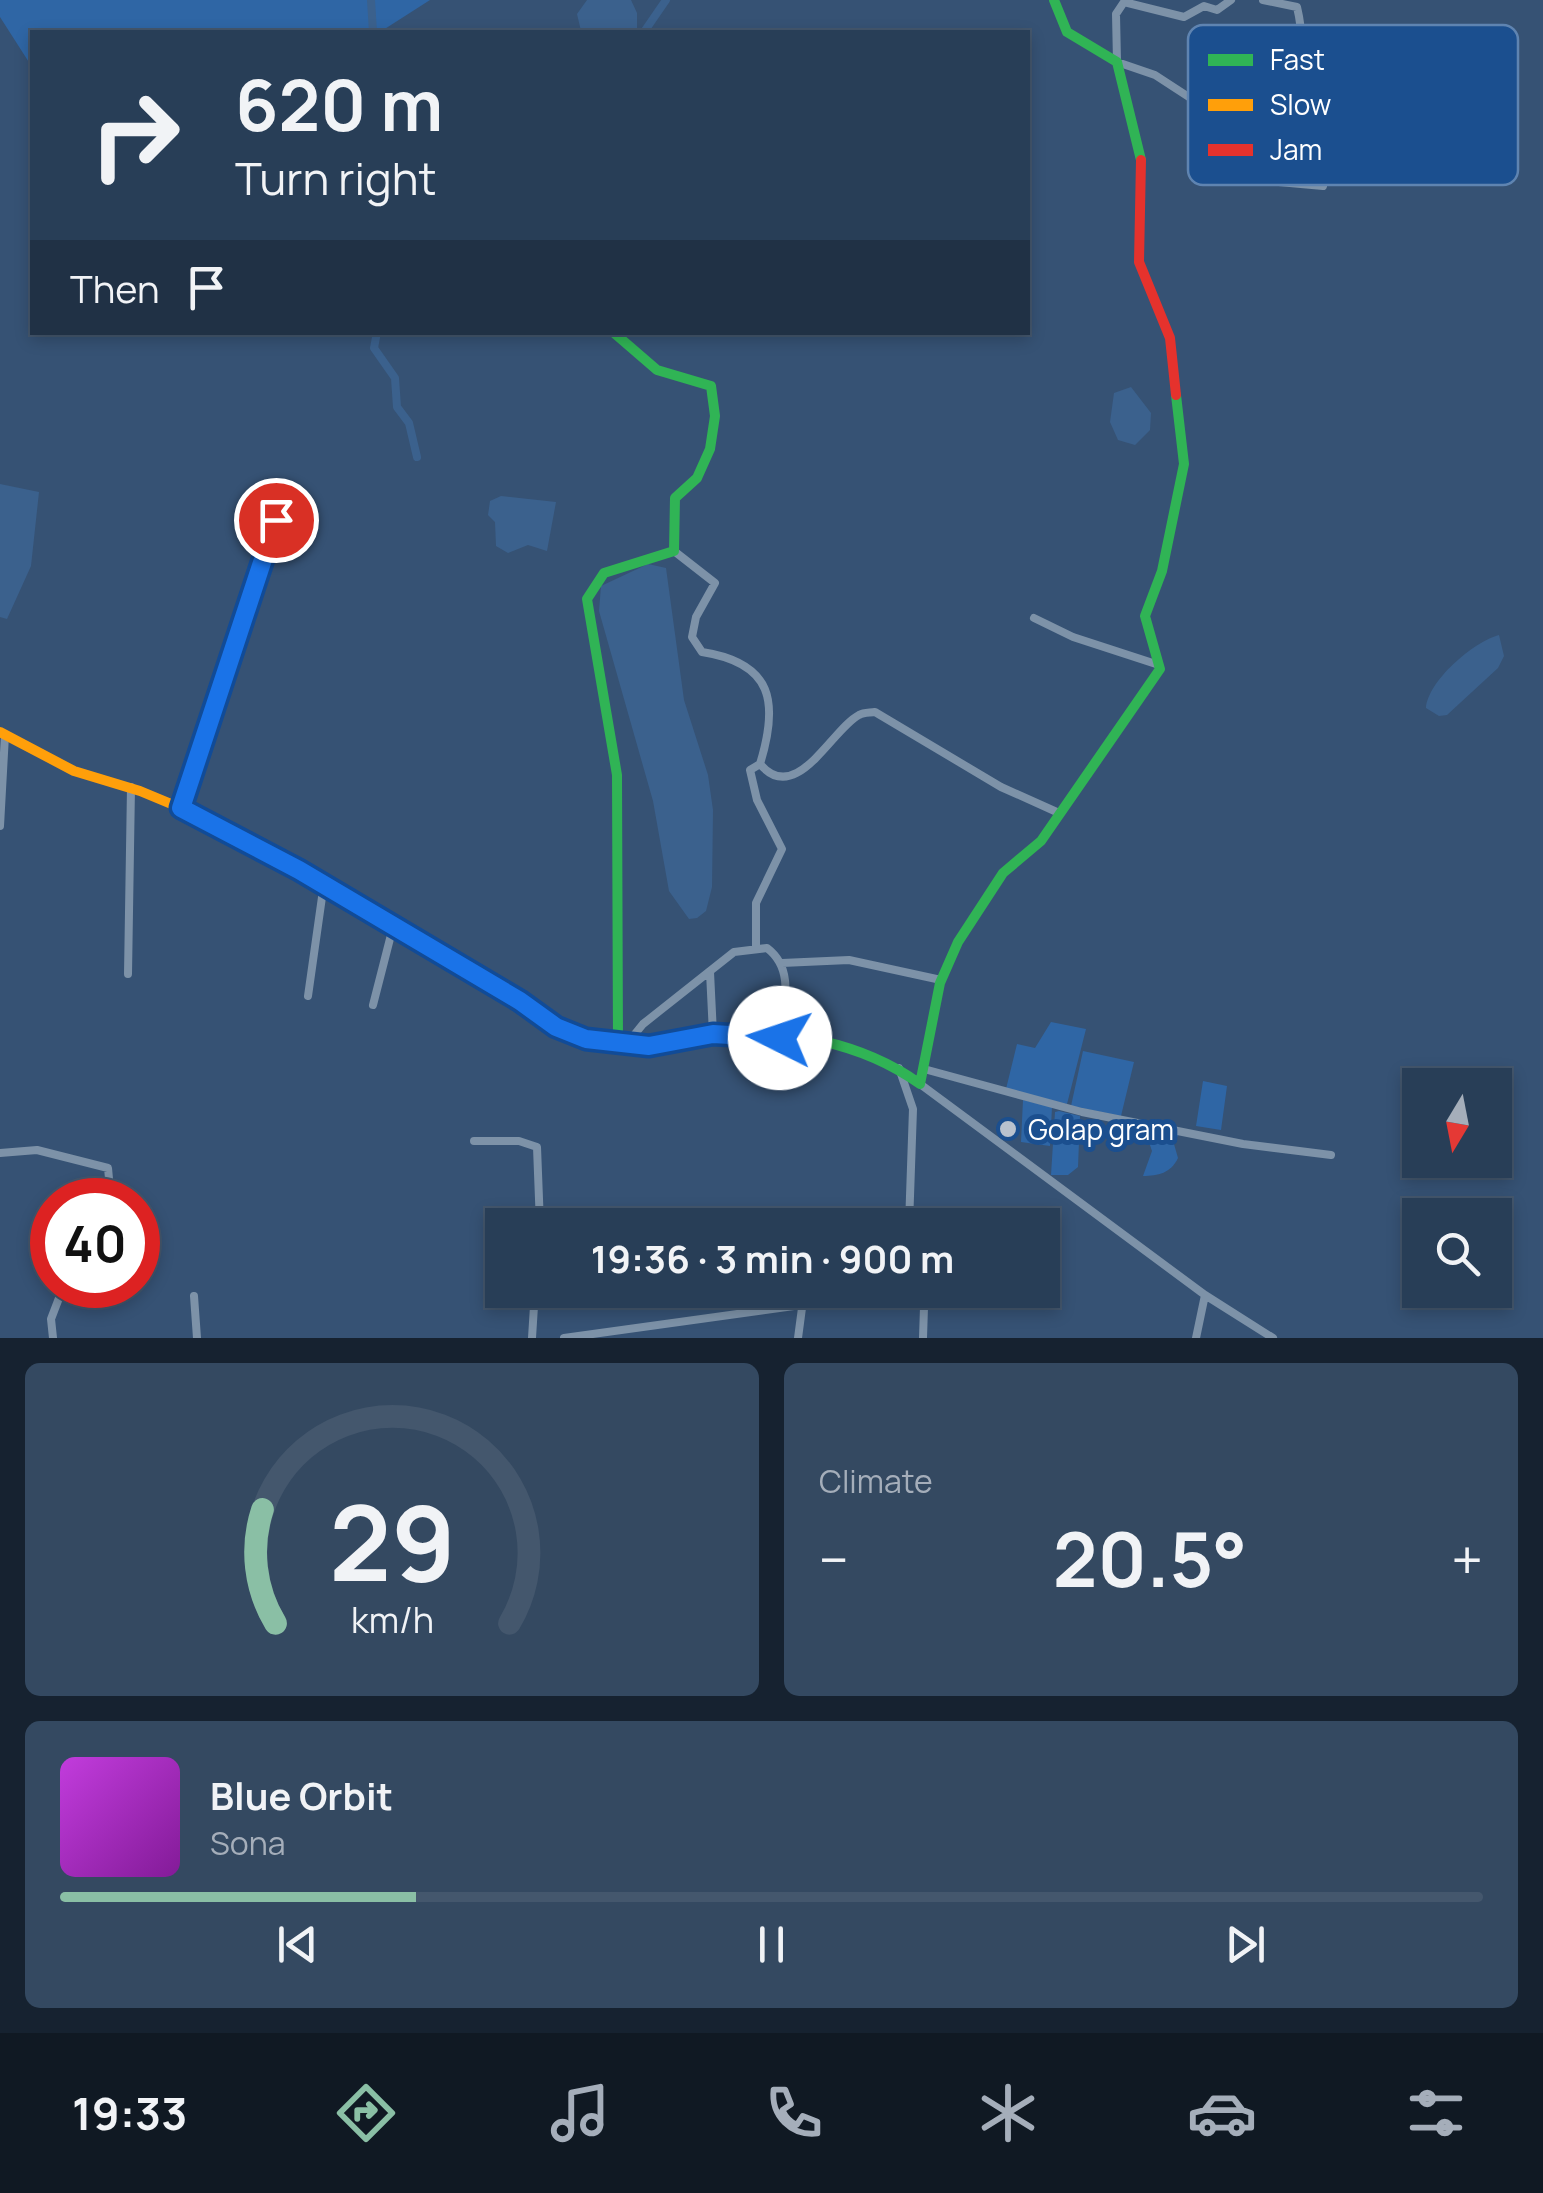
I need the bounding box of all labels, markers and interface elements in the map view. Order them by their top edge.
legend [1188,25,1518,185]
text: Fast [1270,40,1325,78]
text: 620 m [235,56,443,152]
icon: right [70,70,200,200]
text: Slow [1270,85,1331,123]
text: Jam [1270,130,1322,168]
text: Turn right [235,147,436,209]
icon: arrive [179,260,234,315]
text: Then [70,262,159,314]
pin [234,478,319,563]
icon: arrive [249,493,304,548]
position arrow [728,986,832,1090]
north arrow [1402,1068,1512,1178]
map controls [1402,1068,1512,1308]
place label: Golap gram [1028,1110,1174,1148]
marker: Golap gram [997,1118,1019,1140]
speed limit sign: 40 [30,1178,160,1308]
button: search [1402,1198,1512,1308]
text: 19:36 · 3 min · 900 m [591,1232,954,1284]
text: Climate [819,1459,933,1503]
text: 29 [329,1470,455,1612]
text: 20.5° [1053,1507,1247,1610]
text: − [819,1521,849,1597]
text: + [1451,1521,1483,1597]
text: km/h [350,1595,434,1644]
text: Blue Orbit [210,1769,393,1821]
text: Sona [210,1821,285,1865]
icon: previous [270,1917,325,1972]
icon: pause [744,1917,799,1972]
icon: next [1218,1917,1273,1972]
icon: directions [331,2078,401,2148]
icon: music [545,2078,615,2148]
icon: phone [759,2078,829,2148]
icon: climate [973,2078,1043,2148]
icon: car [1187,2078,1257,2148]
icon: filters [1401,2078,1471,2148]
text: 19:33 [72,2082,187,2144]

